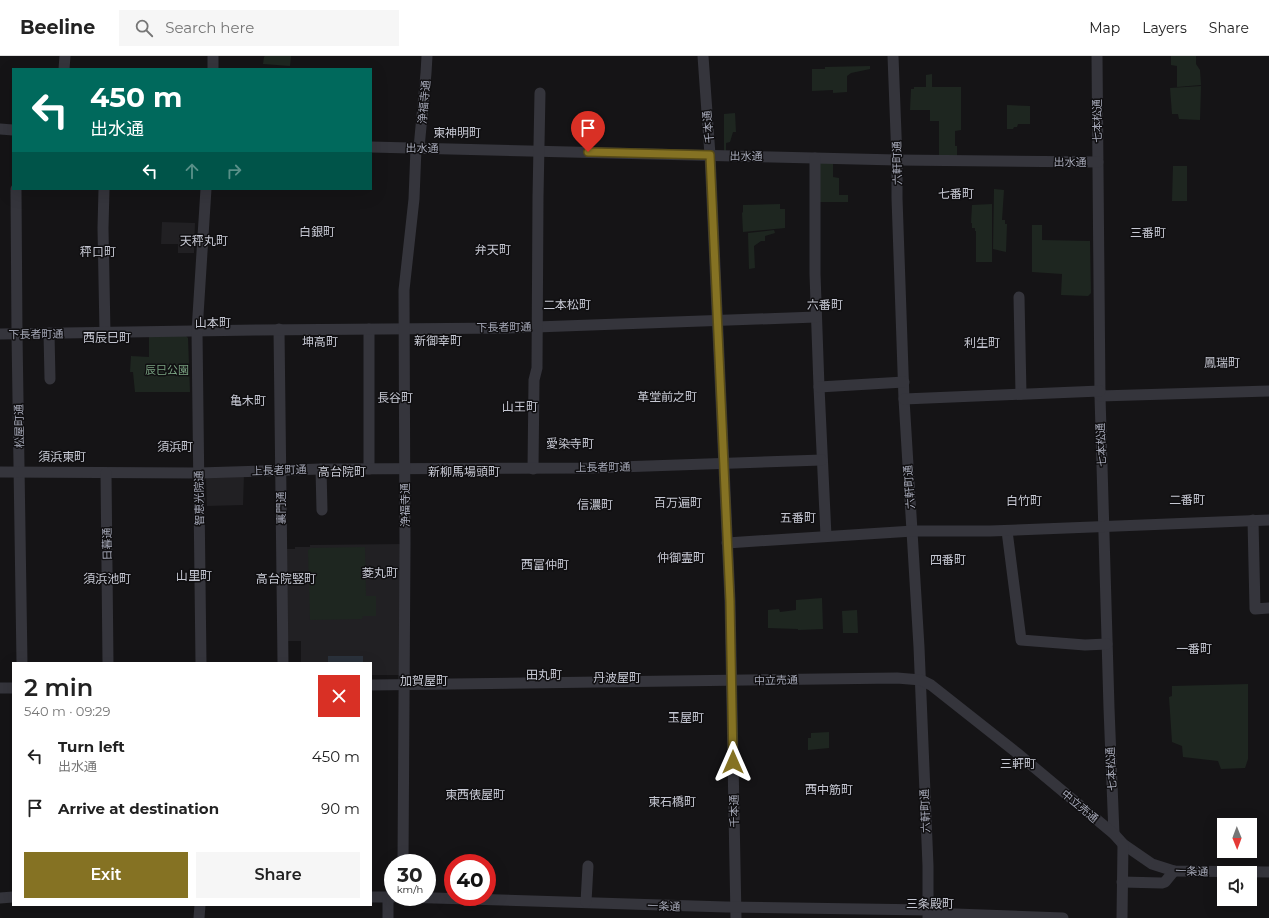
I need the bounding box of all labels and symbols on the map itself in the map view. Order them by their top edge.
street label: 浄福寺通 [415,79,433,125]
street label: 七本松通 [1090,99,1104,143]
street label: 千本通 [700,110,716,144]
pin [571,111,605,152]
district label: 東神明町 [433,125,481,140]
street label: 出水通 [405,141,439,155]
street label: 六軒町通 [890,141,904,185]
street label: 出水通 [729,149,763,163]
street label: 出水通 [1053,155,1087,169]
district label: 七番町 [938,186,974,201]
district label: 白銀町 [299,224,335,239]
district label: 三番町 [1130,225,1166,240]
district label: 天秤丸町 [180,233,228,248]
district label: 弁天町 [475,242,511,257]
district label: 秤口町 [80,244,116,259]
district label: 二本松町 [543,297,591,312]
district label: 六番町 [807,297,843,312]
district label: 山本町 [195,315,231,330]
street label: 下長者町通 [476,320,532,334]
street label: 下長者町通 [8,327,64,341]
district label: 西辰巳町 [83,330,131,345]
district label: 新御幸町 [414,333,462,348]
district label: 坤高町 [302,334,338,349]
district label: 利生町 [964,335,1000,350]
district label: 鳳瑞町 [1204,355,1240,370]
park label: 辰巳公園 [145,363,189,377]
district label: 革堂前之町 [637,389,697,404]
district label: 長谷町 [377,390,413,405]
district label: 亀木町 [230,393,266,408]
district label: 山王町 [502,399,538,414]
street label: 松屋町通 [12,404,26,448]
street label: 七本松通 [1093,423,1109,467]
district label: 愛染寺町 [546,436,594,451]
district label: 須浜町 [157,439,193,454]
district label: 須浜東町 [38,449,86,464]
street label: 上長者町通 [575,460,631,474]
street label: 上長者町通 [251,462,307,478]
district label: 高台院町 [318,464,366,479]
district label: 新柳馬場頭町 [428,464,500,479]
street label: 六軒町通 [900,465,918,509]
street label: 智恵光院通 [192,470,206,526]
street label: 浄福寺通 [398,483,412,527]
street label: 裏門通 [274,492,288,525]
district label: 二番町 [1169,492,1205,507]
district label: 白竹町 [1006,493,1042,508]
district label: 百万遍町 [654,495,702,510]
district label: 信濃町 [577,497,613,512]
district label: 五番町 [780,510,816,525]
street label: 日暮通 [100,527,114,561]
district label: 仲御霊町 [657,550,705,565]
district label: 四番町 [930,552,966,567]
district label: 西富仲町 [521,557,569,572]
district label: 菱丸町 [362,565,398,580]
district label: 山里町 [176,568,212,583]
district label: 須浜池町 [83,571,131,586]
district label: 高台院竪町 [256,571,316,586]
district label: 一番町 [1176,641,1212,656]
district label: 田丸町 [526,667,562,682]
district label: 丹波屋町 [593,670,641,685]
district label: 加賀屋町 [400,673,448,688]
street label: 中立売通 [754,673,798,687]
district label: 玉屋町 [668,710,704,725]
position arrow [712,741,754,783]
street label: 七本松通 [1103,747,1119,791]
district label: 三軒町 [1000,756,1036,771]
district label: 西中筋町 [805,782,853,797]
street label: 中立売通 [1059,786,1101,826]
district label: 東西俵屋町 [445,787,505,802]
street label: 六軒町通 [917,789,933,833]
district label: 東石橋町 [648,794,696,809]
street label: 千本通 [727,794,741,828]
north arrow [1217,818,1257,858]
speed limit sign: 40 [444,854,496,906]
street label: 一条通 [1175,863,1209,879]
district label: 三条殿町 [906,896,954,911]
street label: 一条通 [647,898,681,914]

